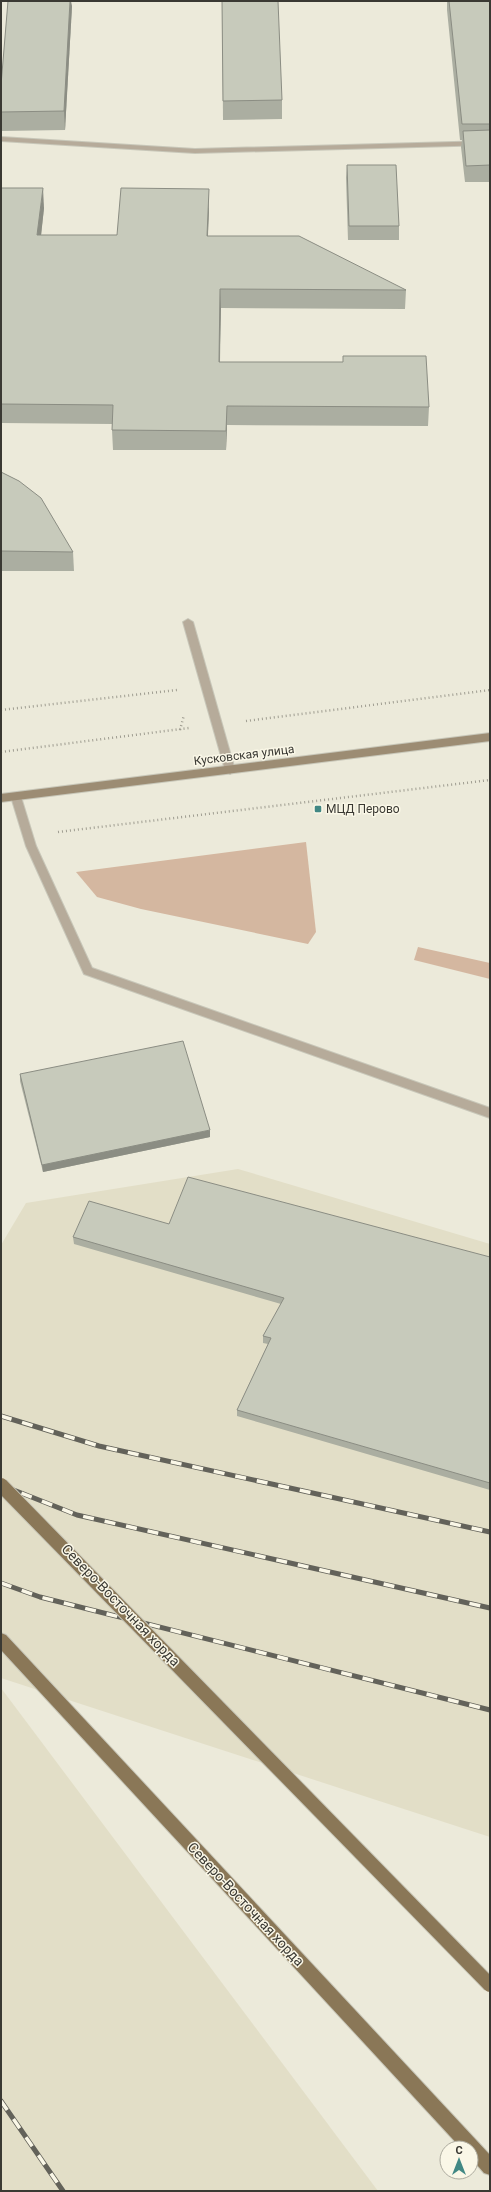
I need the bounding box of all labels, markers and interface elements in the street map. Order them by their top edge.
street label: Кусковская улица [193,742,295,768]
place label: МЦД Перово [326,802,400,816]
marker: МЦД Перово [313,804,323,814]
street label: Северо-Восточная хорда [59,1541,183,1669]
street label: Северо-Восточная хорда [184,1839,308,1969]
north arrow [439,2140,479,2180]
text: С [455,2144,463,2157]

